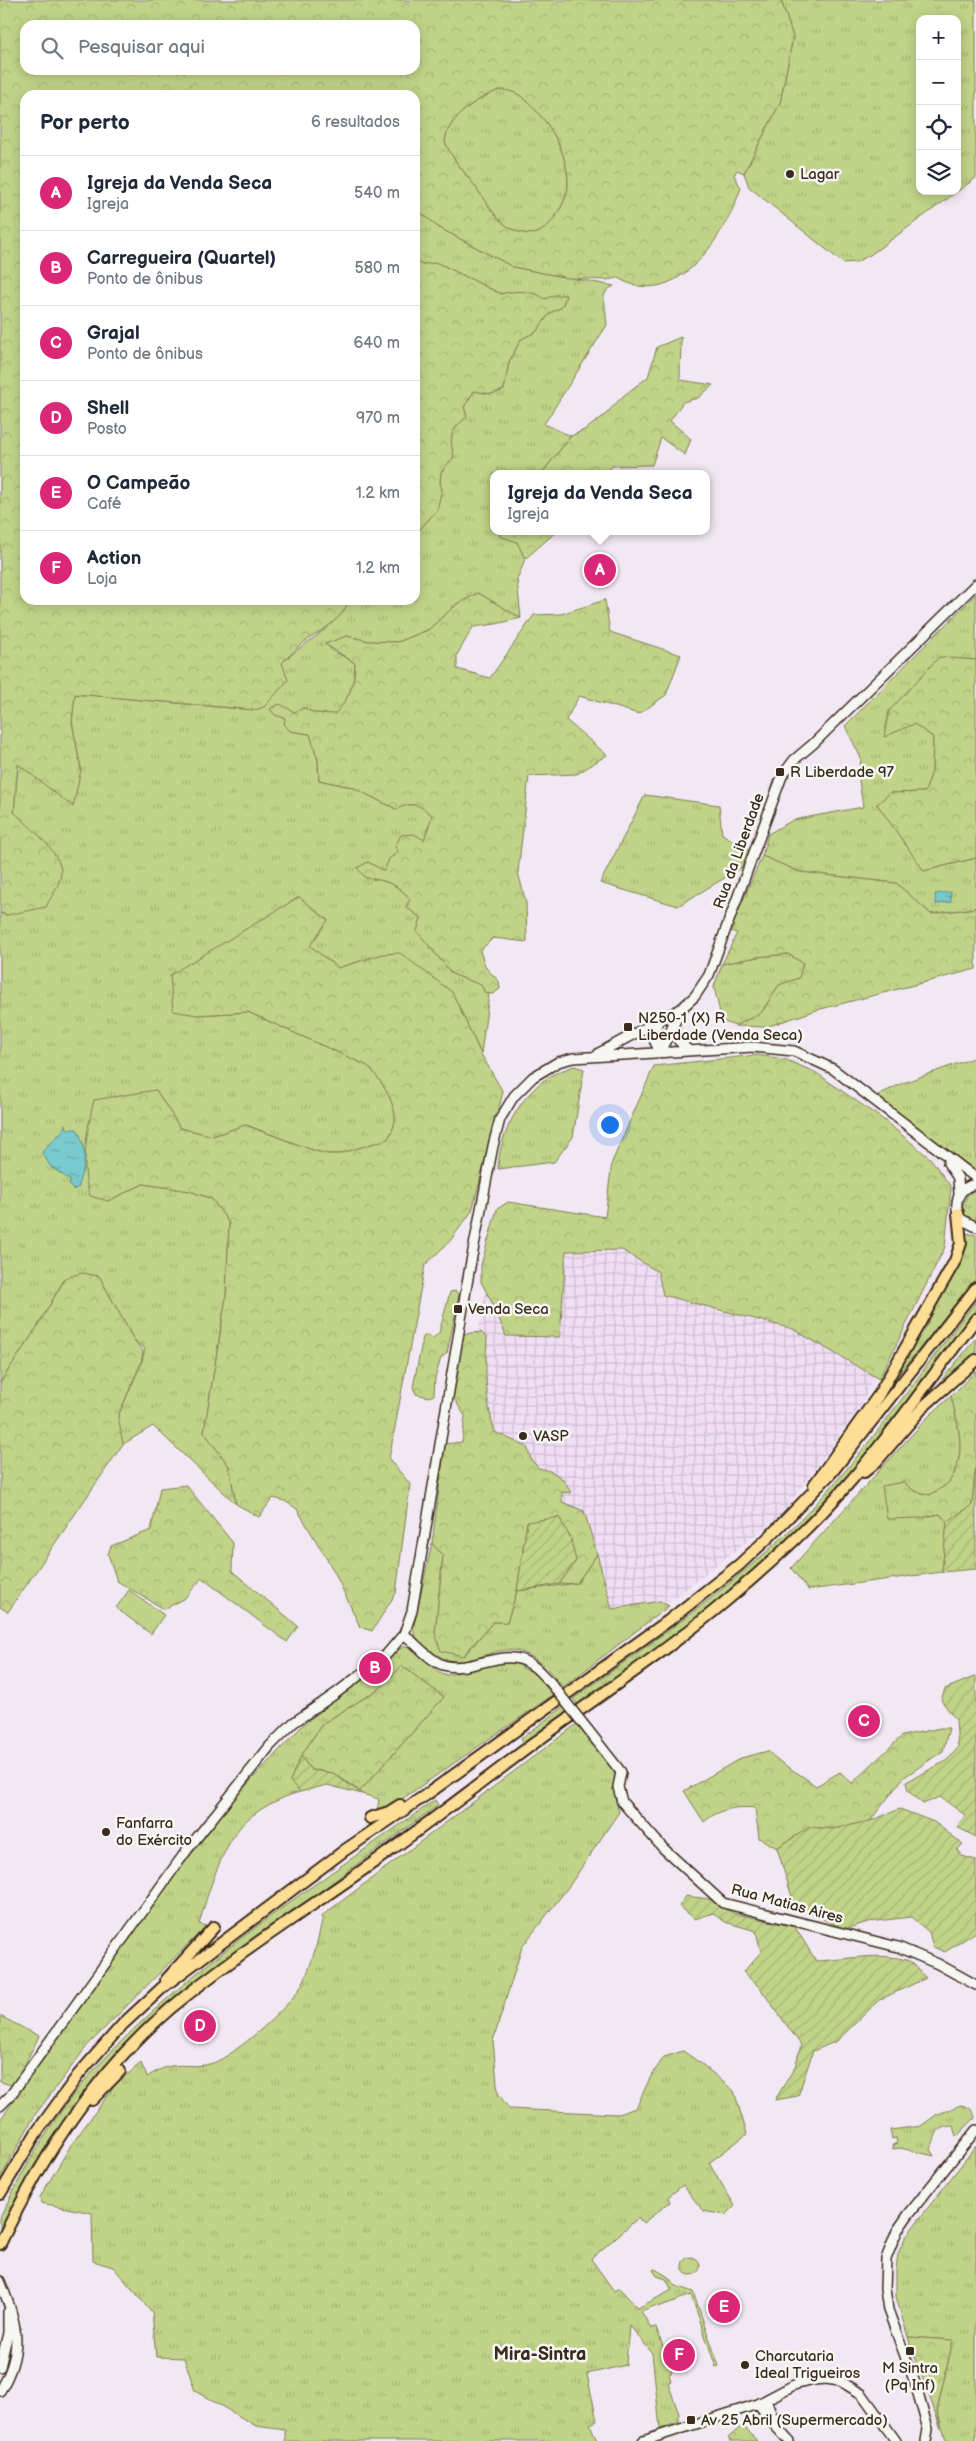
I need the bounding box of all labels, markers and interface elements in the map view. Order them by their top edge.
map controls [916,15,961,195]
button: + [916,15,961,60]
search box [20,20,420,75]
icon: search [38,34,66,62]
text: Pesquisar aqui [78,36,205,59]
button: − [916,60,961,105]
button: locate [916,105,961,150]
text: Por perto [40,110,130,135]
text: 6 resultados [311,113,400,132]
button: layers [916,150,961,195]
place label: Lagar [800,165,840,184]
marker: Lagar [784,168,796,180]
text: Igreja da Venda Seca [87,172,272,195]
text: A [51,184,61,203]
text: 540 m [354,184,400,203]
text: Igreja [87,195,129,214]
text: Carregueira (Quartel) [87,247,276,270]
text: B [50,259,62,278]
text: 580 m [355,259,400,278]
text: Ponto de ônibus [87,270,203,289]
text: Grajal [87,322,140,345]
text: C [50,334,62,353]
text: 640 m [354,334,400,353]
text: Ponto de ônibus [87,345,203,364]
text: Shell [87,397,129,420]
text: D [50,409,62,428]
text: 970 m [356,409,400,428]
text: Posto [87,420,127,439]
popup [490,470,710,535]
text: O Campeão [87,472,190,495]
text: Igreja da Venda Seca [507,482,693,505]
text: E [51,484,61,503]
text: 1.2 km [356,484,400,503]
text: Café [87,495,121,514]
text: Igreja [507,505,549,524]
text: Action [87,547,141,570]
pin: A [584,551,616,589]
text: F [51,559,61,578]
text: 1.2 km [356,559,400,578]
text: Loja [87,570,117,589]
place label: R Liberdade 97 [790,763,895,782]
marker: R Liberdade 97 [774,766,786,778]
street label: Rua da Liberdade [709,790,769,912]
place label: N250-1 (X) R Liberdade (Venda Seca) [638,1009,803,1045]
marker: N250-1 (X) R Liberdade (Venda Seca) [622,1021,634,1033]
your location [597,1112,623,1138]
place label: Venda Seca [468,1300,549,1319]
marker: Venda Seca [452,1303,464,1315]
place label: VASP [533,1427,569,1446]
marker: VASP [517,1430,529,1442]
pin: B [359,1649,391,1687]
pin: C [848,1702,880,1740]
place label: Fanfarra do Exército [116,1814,192,1850]
marker: Fanfarra do Exército [100,1826,112,1838]
street label: Rua Matias Aires [729,1880,846,1928]
pin: D [184,2007,216,2045]
pin: E [708,2288,740,2326]
pin: F [663,2336,695,2374]
district label: Mira-Sintra [494,2344,586,2365]
marker: M Sintra (Pq Inf) [904,2345,916,2357]
place label: Charcutaria Ideal Trigueiros [755,2347,861,2383]
marker: Charcutaria Ideal Trigueiros [739,2359,751,2371]
place label: M Sintra (Pq Inf) [882,2359,938,2395]
place label: Av 25 Abril (Supermercado) [701,2411,888,2430]
marker: Av 25 Abril (Supermercado) [685,2414,697,2426]

